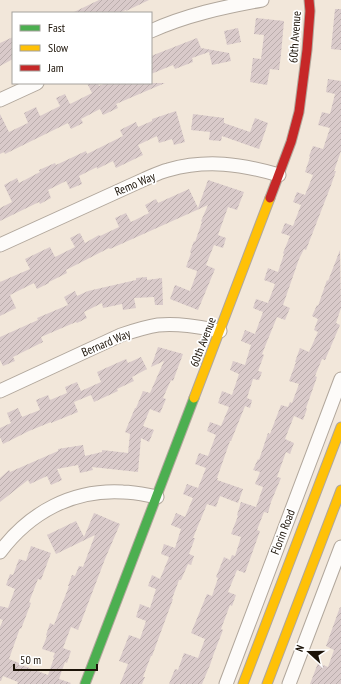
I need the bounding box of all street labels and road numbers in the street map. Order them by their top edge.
street label: 60th Avenue [285,10,304,63]
street label: Remo Way [112,168,158,199]
street label: 60th Avenue [186,315,219,369]
street label: Bernard Way [79,325,133,360]
street label: Florin Road [267,507,298,557]

